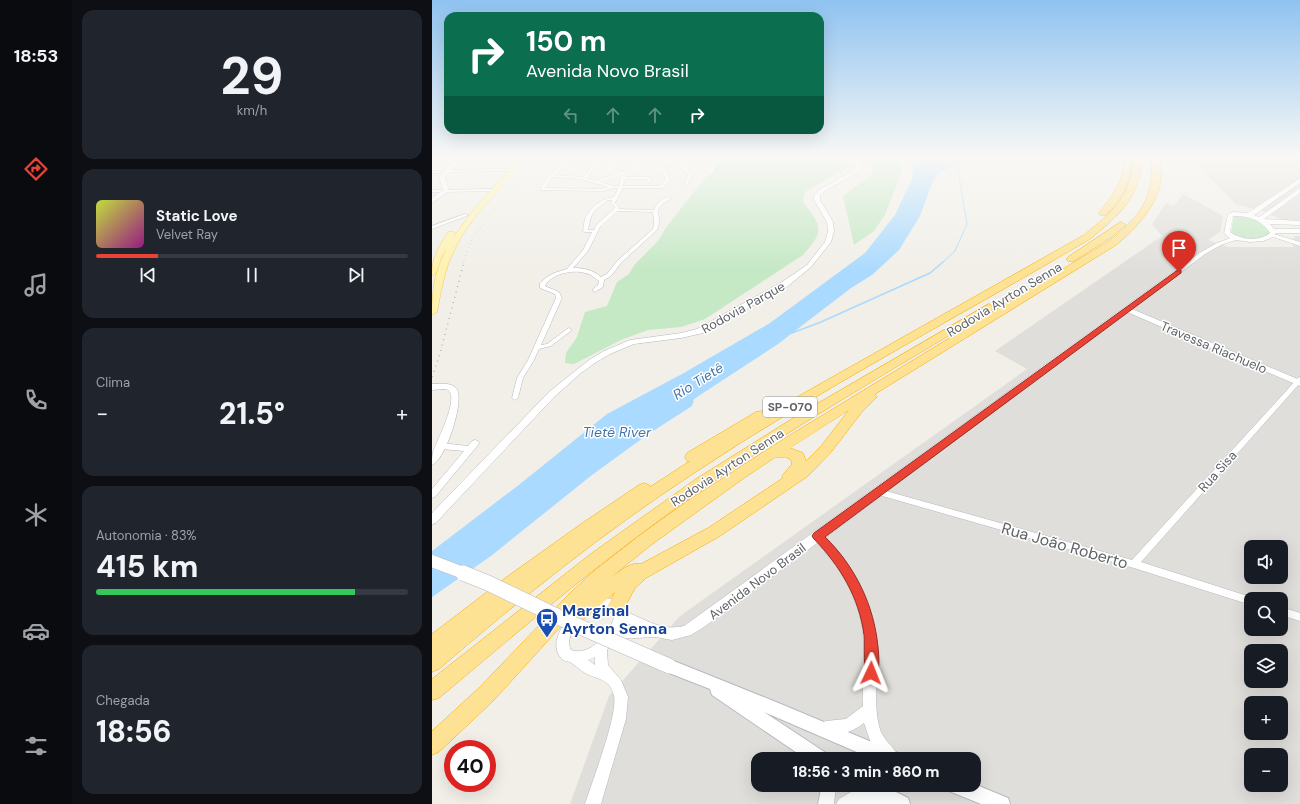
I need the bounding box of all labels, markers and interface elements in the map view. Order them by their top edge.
text: 150 m [526,23,606,60]
icon: right [460,28,512,80]
text: 29 [221,42,283,110]
text: 18:53 [14,44,58,68]
text: Avenida Novo Brasil [526,59,689,83]
text: km/h [237,102,267,119]
icon: left [560,104,582,126]
icon: ahead [602,104,624,126]
icon: ahead [644,104,666,126]
icon: right [686,104,708,126]
icon: directions [22,155,50,183]
text: Static Love [156,206,237,226]
text: Velvet Ray [156,226,218,243]
pin [1162,231,1196,272]
icon: arrive [1168,237,1190,259]
street label: Rodovia Ayrton Senna [944,258,1065,341]
icon: previous [137,264,159,286]
icon: pause [241,264,263,286]
icon: next [345,264,367,286]
icon: music [22,271,50,299]
street label: Rodovia Parque [698,277,788,337]
street label: Travessa Riachuelo [1158,317,1270,378]
water label: Rio Tietê [669,358,727,404]
text: Clima [96,374,130,391]
icon: phone [22,386,50,414]
text: 21.5° [219,394,285,433]
road number: SP-070 [763,397,817,417]
text: − [96,399,108,428]
text: + [396,399,408,428]
water label: Tietê River [583,423,652,441]
street label: Rodovia Ayrton Senna [668,424,787,510]
street label: Rua Sisa [1194,447,1240,496]
icon: climate [22,501,50,529]
street label: Rua João Roberto [999,517,1131,574]
text: Autonomia · 83% [96,527,197,544]
street label: Avenida Novo Brasil [705,539,809,624]
map controls [1244,540,1288,792]
button: sound [1244,540,1288,584]
text: 415 km [96,547,198,586]
button: search [1244,592,1288,636]
place label: Marginal Ayrton Senna [562,600,667,639]
bus stop icon: Marginal Ayrton Senna [534,606,560,639]
icon: car [22,617,50,645]
button: layers [1244,644,1288,688]
position arrow [850,652,892,694]
text: Chegada [96,692,150,709]
button: + [1244,696,1288,740]
text: 18:56 [96,712,172,751]
icon: filters [22,732,50,760]
speed limit sign: 40 [444,740,496,792]
button: − [1244,748,1288,792]
text: 18:56 · 3 min · 860 m [792,762,940,782]

